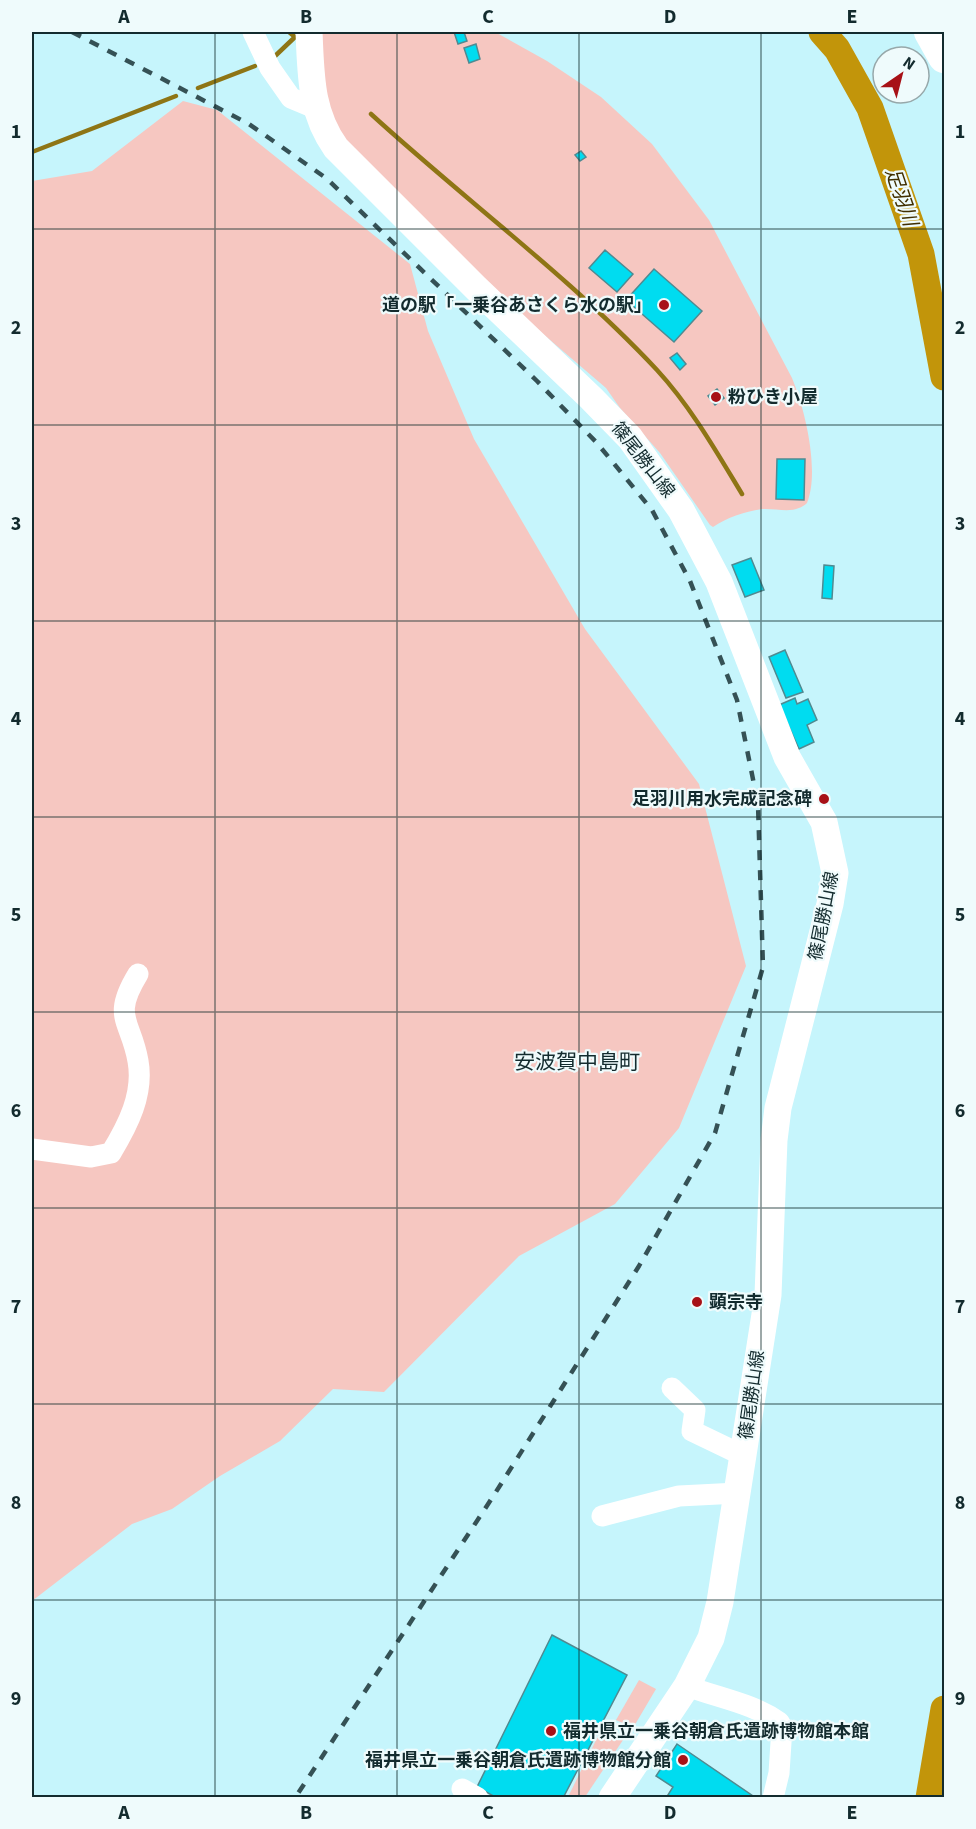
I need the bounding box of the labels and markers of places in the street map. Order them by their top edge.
place label: 道の駅「一乗谷あさくら水の駅」 [382,293,652,318]
marker: 道の駅「一乗谷あさくら水の駅」 [657,298,671,312]
place label: 粉ひき小屋 [728,385,818,410]
marker: 粉ひき小屋 [709,390,723,404]
place label: 足羽川用水完成記念碑 [632,787,812,812]
marker: 足羽川用水完成記念碑 [817,792,831,806]
place label: 顕宗寺 [709,1290,763,1315]
marker: 顕宗寺 [690,1295,704,1309]
place label: 福井県立一乗谷朝倉氏遺跡博物館本館 [563,1719,869,1744]
marker: 福井県立一乗谷朝倉氏遺跡博物館本館 [544,1724,558,1738]
place label: 福井県立一乗谷朝倉氏遺跡博物館分館 [365,1748,671,1773]
marker: 福井県立一乗谷朝倉氏遺跡博物館分館 [676,1753,690,1767]

